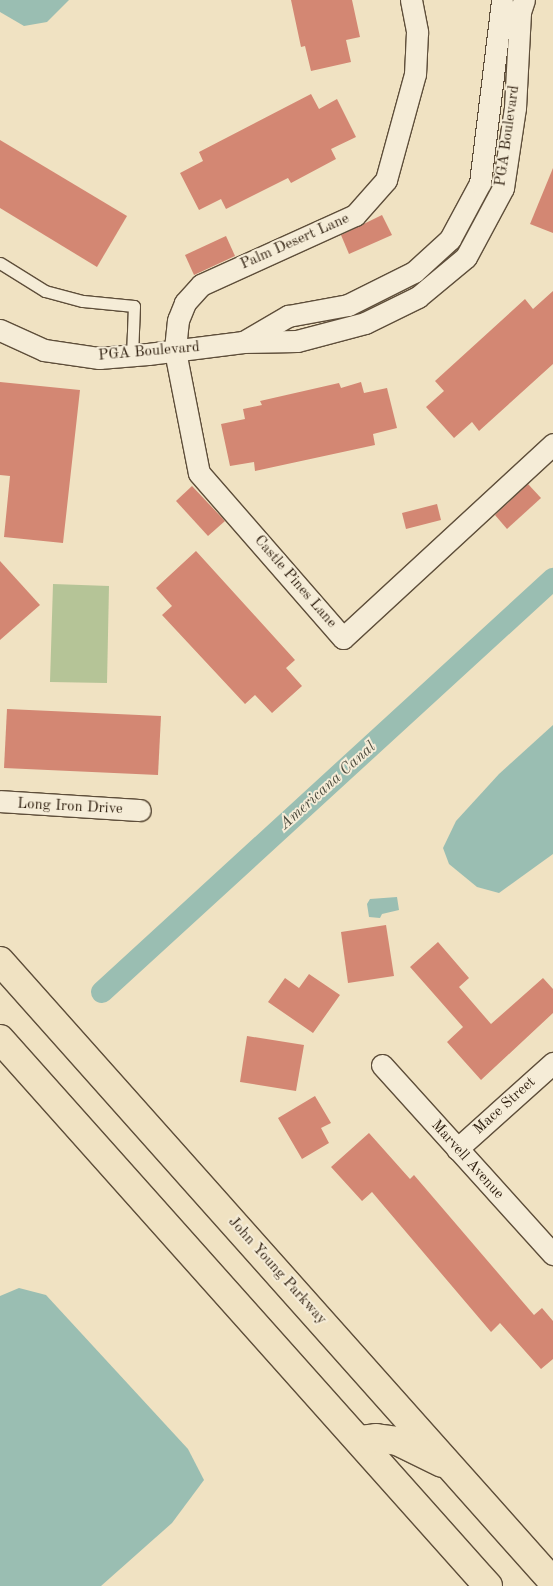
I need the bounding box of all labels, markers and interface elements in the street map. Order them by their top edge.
street label: PGA Boulevard [492,84,524,188]
street label: Palm Desert Lane [238,210,352,274]
street label: PGA Boulevard [98,339,200,365]
street label: Castle Pines Lane [250,532,340,632]
water label: Americana Canal [276,738,380,834]
street label: Long Iron Drive [17,795,123,819]
street label: Mace Street [470,1073,540,1139]
street label: Marvell Avenue [427,1117,507,1203]
street label: John Young Parkway [224,1213,330,1329]

